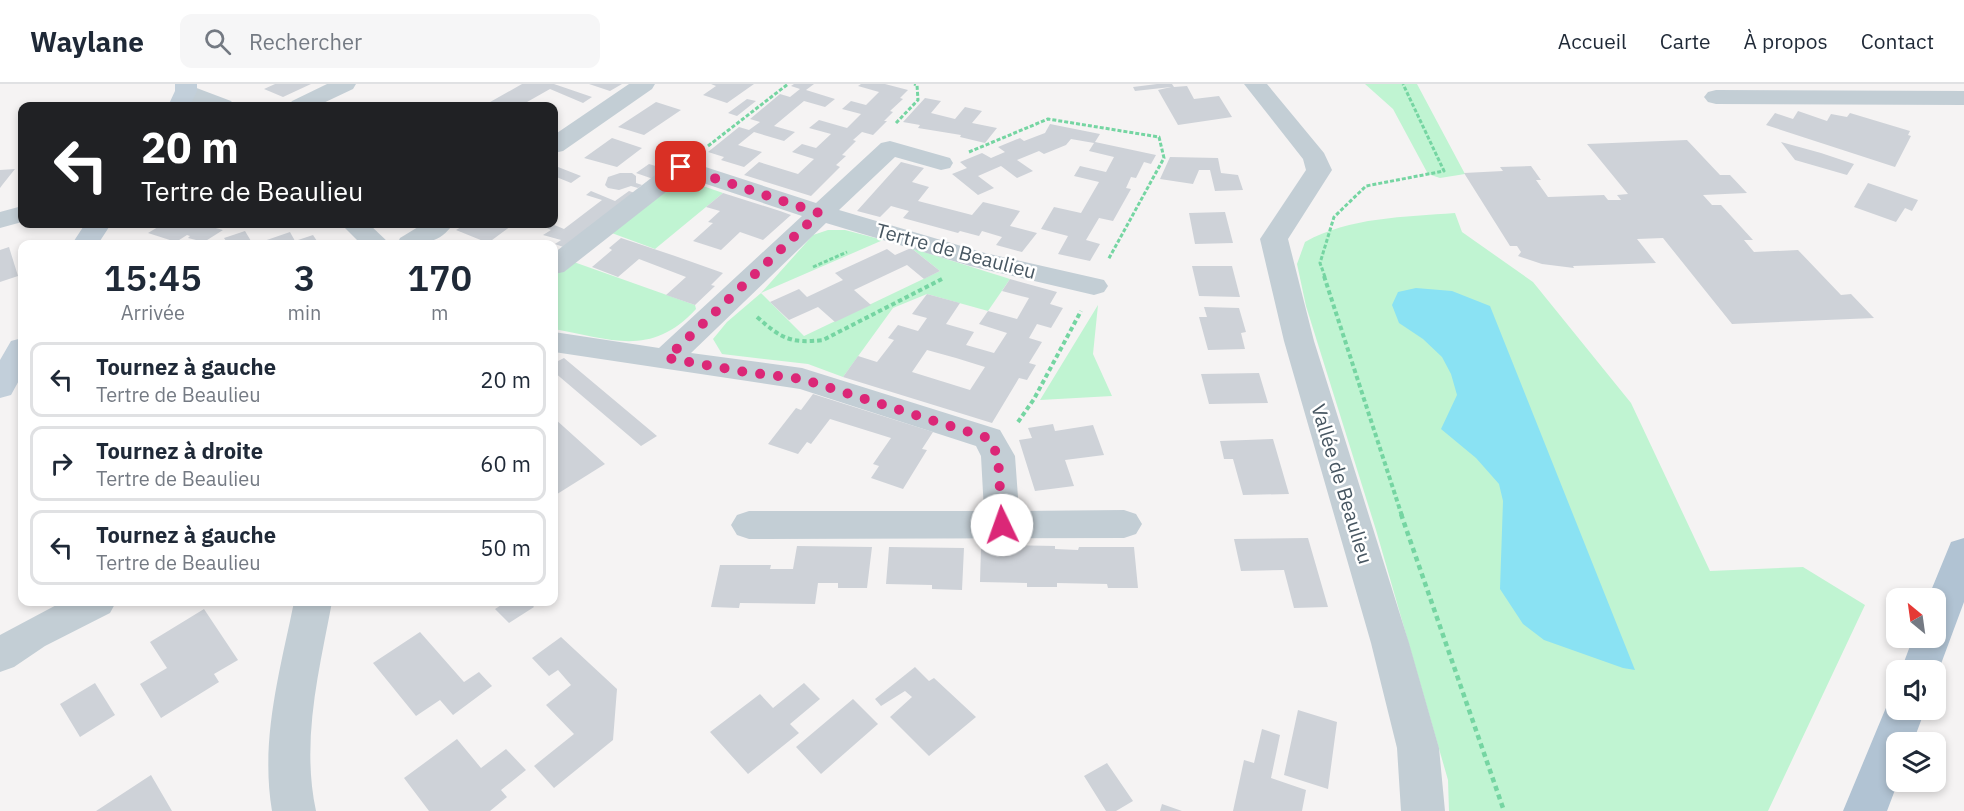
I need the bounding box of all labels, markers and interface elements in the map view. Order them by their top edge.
search box [180,14,600,68]
text: Waylane [30,23,144,60]
icon: search [201,25,234,58]
text: Rechercher [249,27,362,56]
text: Accueil [1558,27,1627,55]
text: Carte [1660,27,1711,55]
text: À propos [1744,27,1828,55]
text: Contact [1861,27,1934,55]
text: 20 m [141,120,239,175]
icon: left [42,126,120,204]
pin [655,141,706,192]
icon: arrive [664,150,697,183]
text: Tertre de Beaulieu [141,173,363,208]
street label: Tertre de Beaulieu [873,216,1039,285]
text: 15:45 [104,254,202,301]
text: 3 [294,254,315,301]
text: 170 [407,254,472,301]
text: Arrivée [121,299,185,326]
text: min [288,299,321,326]
text: m [431,299,448,326]
text: Tournez à gauche [96,352,276,381]
icon: left [45,363,78,396]
text: 20 m [480,365,531,394]
text: Tertre de Beaulieu [96,381,261,408]
street label: Vallée de Beaulieu [1305,401,1380,567]
text: Tournez à droite [96,436,263,465]
icon: right [45,447,78,480]
text: 60 m [480,449,531,478]
text: Tertre de Beaulieu [96,465,261,492]
position arrow [970,493,1034,557]
text: Tournez à gauche [96,520,276,549]
icon: left [45,531,78,564]
text: 50 m [480,533,531,562]
text: Tertre de Beaulieu [96,549,261,576]
north arrow [1886,588,1946,648]
map controls [1886,588,1946,792]
button: sound [1886,660,1946,720]
button: layers [1886,732,1946,792]

